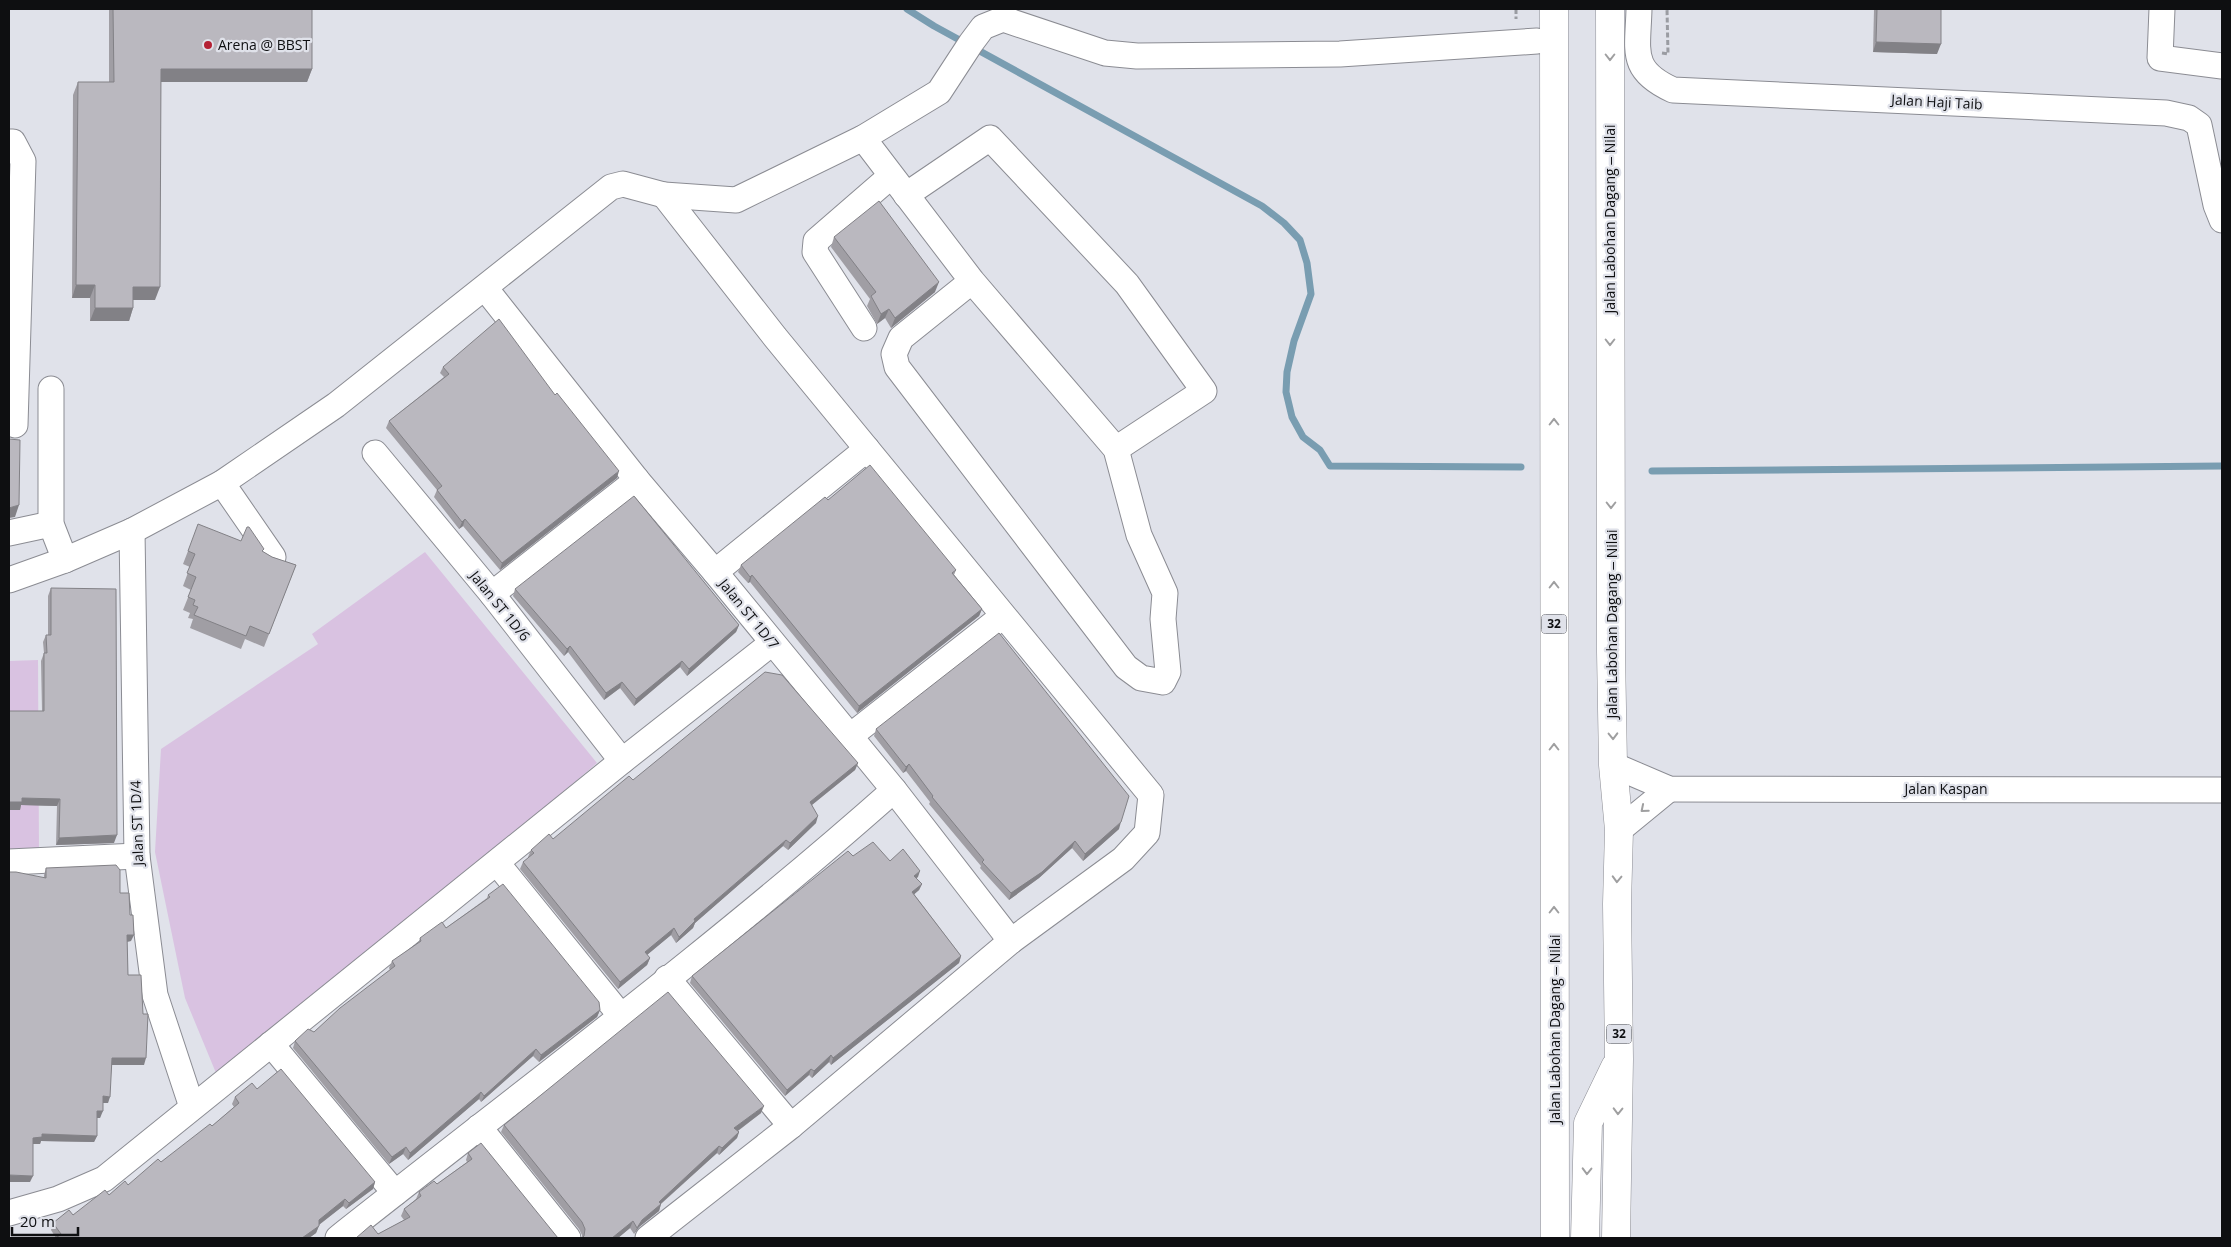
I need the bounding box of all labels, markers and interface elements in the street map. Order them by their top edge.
place label: Arena @ BBST [218,35,310,54]
marker: Arena @ BBST [202,39,214,51]
one-way arrow [1605,54,1615,62]
street label: Jalan Haji Taib [1889,90,1983,113]
street label: Jalan Labohan Dagang ‒ Nilai [1600,124,1619,316]
one-way arrow [1605,339,1616,347]
one-way arrow [1549,418,1559,426]
one-way arrow [1606,502,1616,509]
street label: Jalan Labohan Dagang ‒ Nilai [1602,529,1621,721]
street label: Jalan ST 1D/6 [465,565,535,645]
street label: Jalan ST 1D/7 [714,573,784,653]
one-way arrow [1549,580,1559,588]
road number: 32 [1542,614,1566,634]
one-way arrow [1608,732,1618,740]
one-way arrow [1549,743,1559,750]
street label: Jalan Kaspan [1902,779,1988,798]
street label: Jalan ST 1D/4 [126,780,148,868]
one-way arrow [1641,804,1650,813]
one-way arrow [1612,875,1623,883]
one-way arrow [1549,905,1559,913]
street label: Jalan Labohan Dagang ‒ Nilai [1545,934,1564,1126]
road number: 32 [1606,1024,1632,1044]
one-way arrow [1613,1108,1623,1115]
one-way arrow [1582,1167,1592,1175]
scale bar [12,1204,79,1236]
text: 20 m [20,1211,55,1231]

